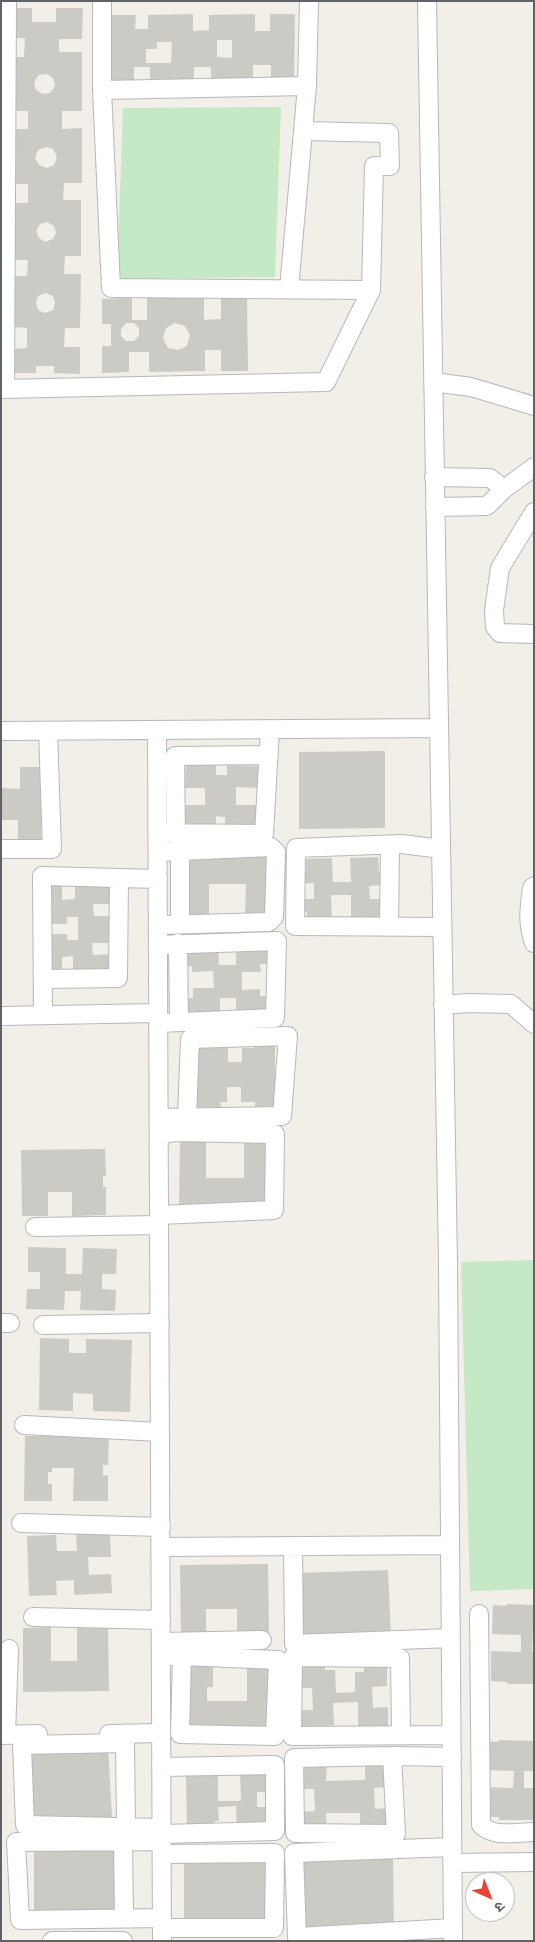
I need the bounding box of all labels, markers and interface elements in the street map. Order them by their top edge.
north arrow [465,1872,515,1922]
text: उ [491,1898,508,1916]

